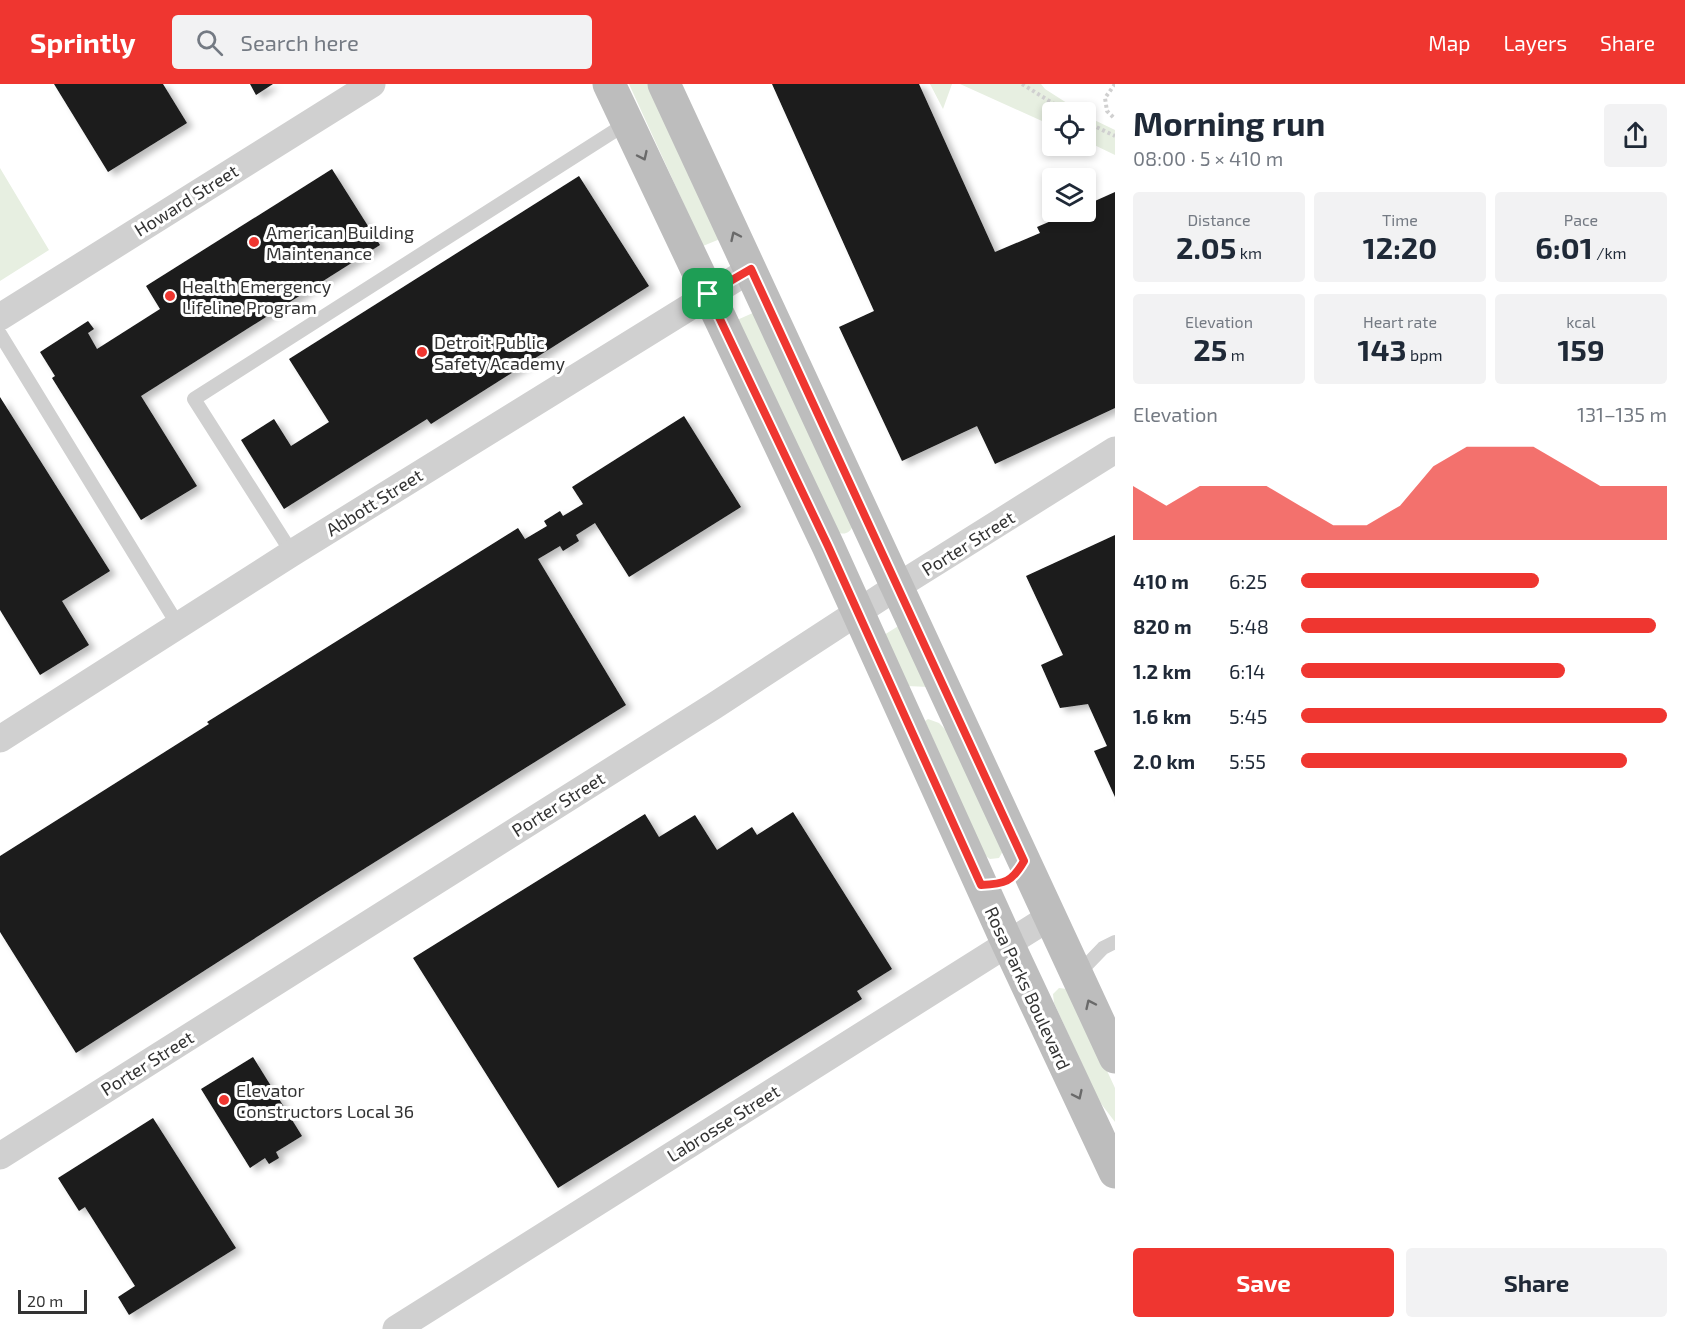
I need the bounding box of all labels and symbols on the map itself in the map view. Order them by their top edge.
one-way arrow [635,150,647,161]
street label: Howard Street [130,159,242,241]
place label: American Building Maintenance [266,221,414,264]
one-way arrow [731,231,743,242]
marker: American Building Maintenance [247,235,261,249]
pin [682,268,733,319]
place label: Health Emergency Lifeline Program [182,275,332,318]
marker: Health Emergency Lifeline Program [163,289,177,303]
place label: Detroit Public Safety Academy [434,331,566,374]
marker: Detroit Public Safety Academy [415,345,429,359]
street label: Abbott Street [322,464,426,540]
street label: Porter Street [917,506,1019,580]
street label: Porter Street [507,767,609,841]
street label: Rosa Parks Boulevard [981,903,1075,1073]
one-way arrow [1086,999,1098,1010]
street label: Porter Street [96,1026,198,1100]
place label: Elevator Constructors Local 36 [236,1079,414,1122]
street label: Labrosse Street [663,1080,783,1166]
one-way arrow [1071,1088,1083,1099]
marker: Elevator Constructors Local 36 [217,1093,231,1107]
scale bar [18,1287,87,1314]

